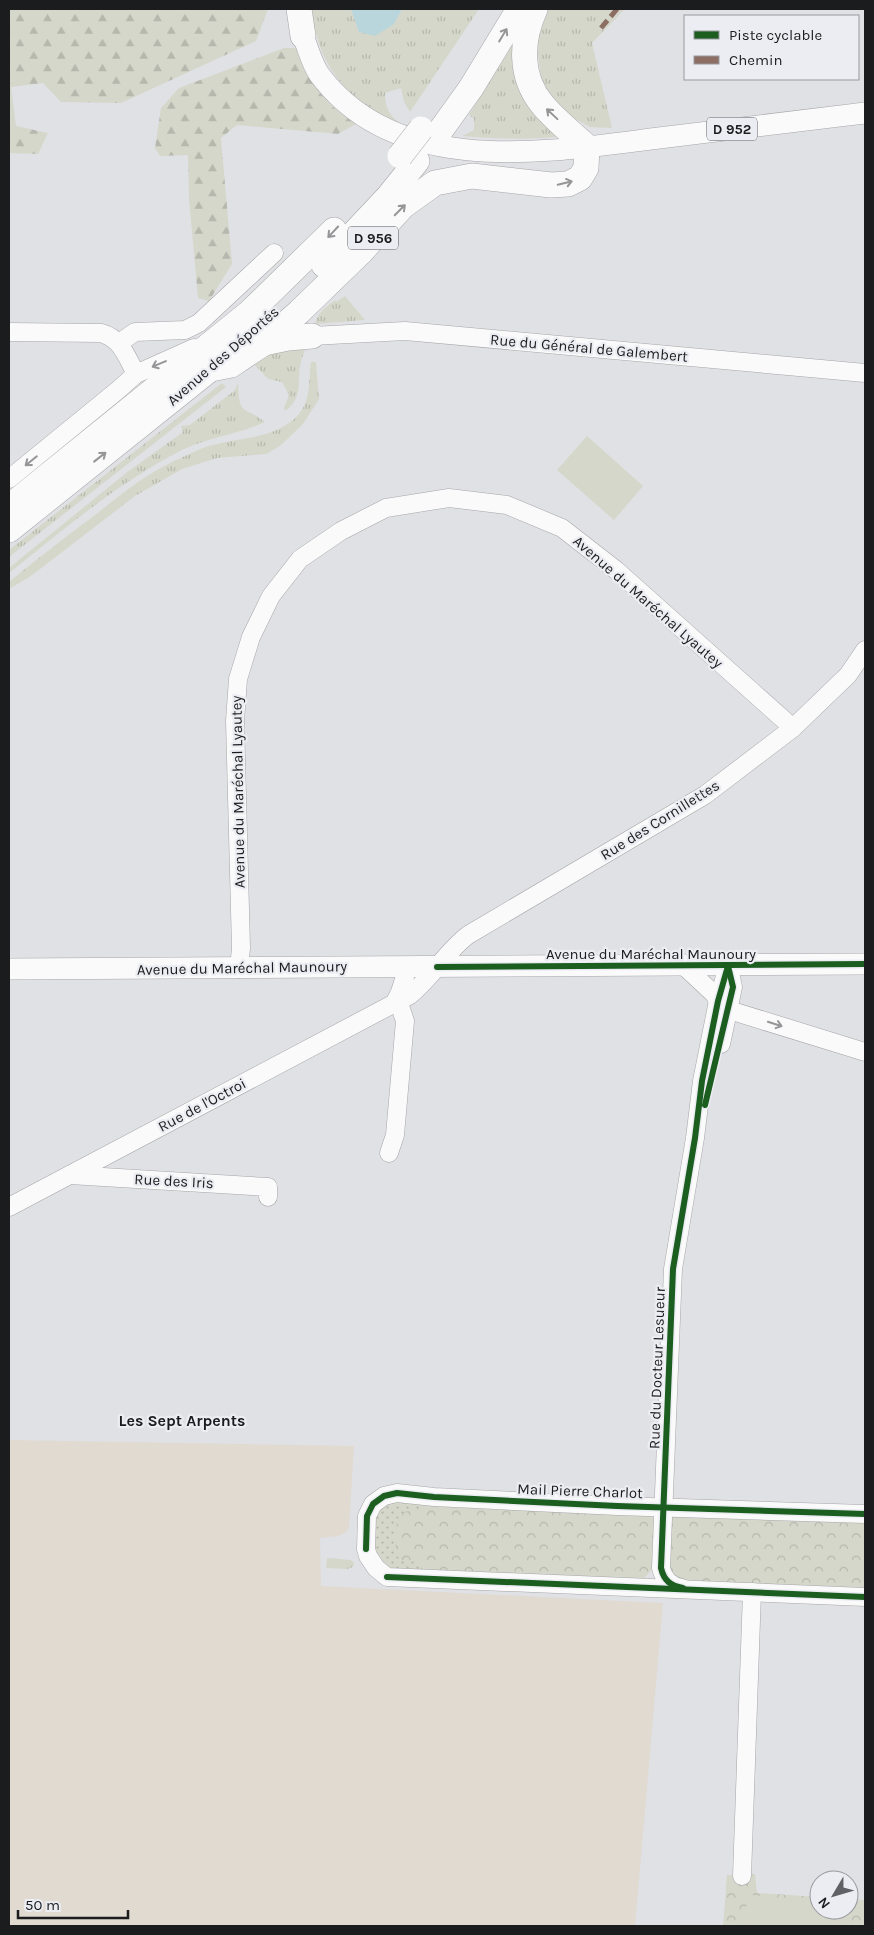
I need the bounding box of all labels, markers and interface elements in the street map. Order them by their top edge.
legend [684,15,859,80]
text: Piste cyclable [729,26,822,44]
one-way arrow [499,29,509,43]
text: Chemin [729,51,783,69]
one-way arrow [545,108,558,120]
road number: D 952 [707,118,757,140]
one-way arrow [557,178,573,187]
one-way arrow [393,204,406,216]
one-way arrow [327,225,339,238]
road number: D 956 [348,227,398,250]
street label: Avenue des Déportés [163,303,283,409]
street label: Rue du Général de Galembert [489,330,689,366]
one-way arrow [152,360,168,369]
one-way arrow [93,452,106,463]
one-way arrow [24,456,37,467]
street label: Avenue du Maréchal Lyautey [569,532,727,672]
street label: Avenue du Maréchal Lyautey [227,696,249,888]
street label: Rue des Cornillettes [597,776,723,864]
street label: Avenue du Maréchal Maunoury [546,945,756,963]
street label: Avenue du Maréchal Maunoury [137,957,347,979]
one-way arrow [767,1019,783,1029]
street label: Rue de l'Octroi [155,1074,249,1136]
street label: Rue des Iris [134,1170,214,1192]
street label: Rue du Docteur Lesueur [645,1286,669,1449]
district label: Les Sept Arpents [119,1411,245,1430]
street label: Mail Pierre Charlot [517,1480,644,1502]
north arrow [809,1870,859,1920]
scale bar [18,1888,128,1920]
text: N [814,1894,834,1912]
text: 50 m [25,1896,60,1914]

